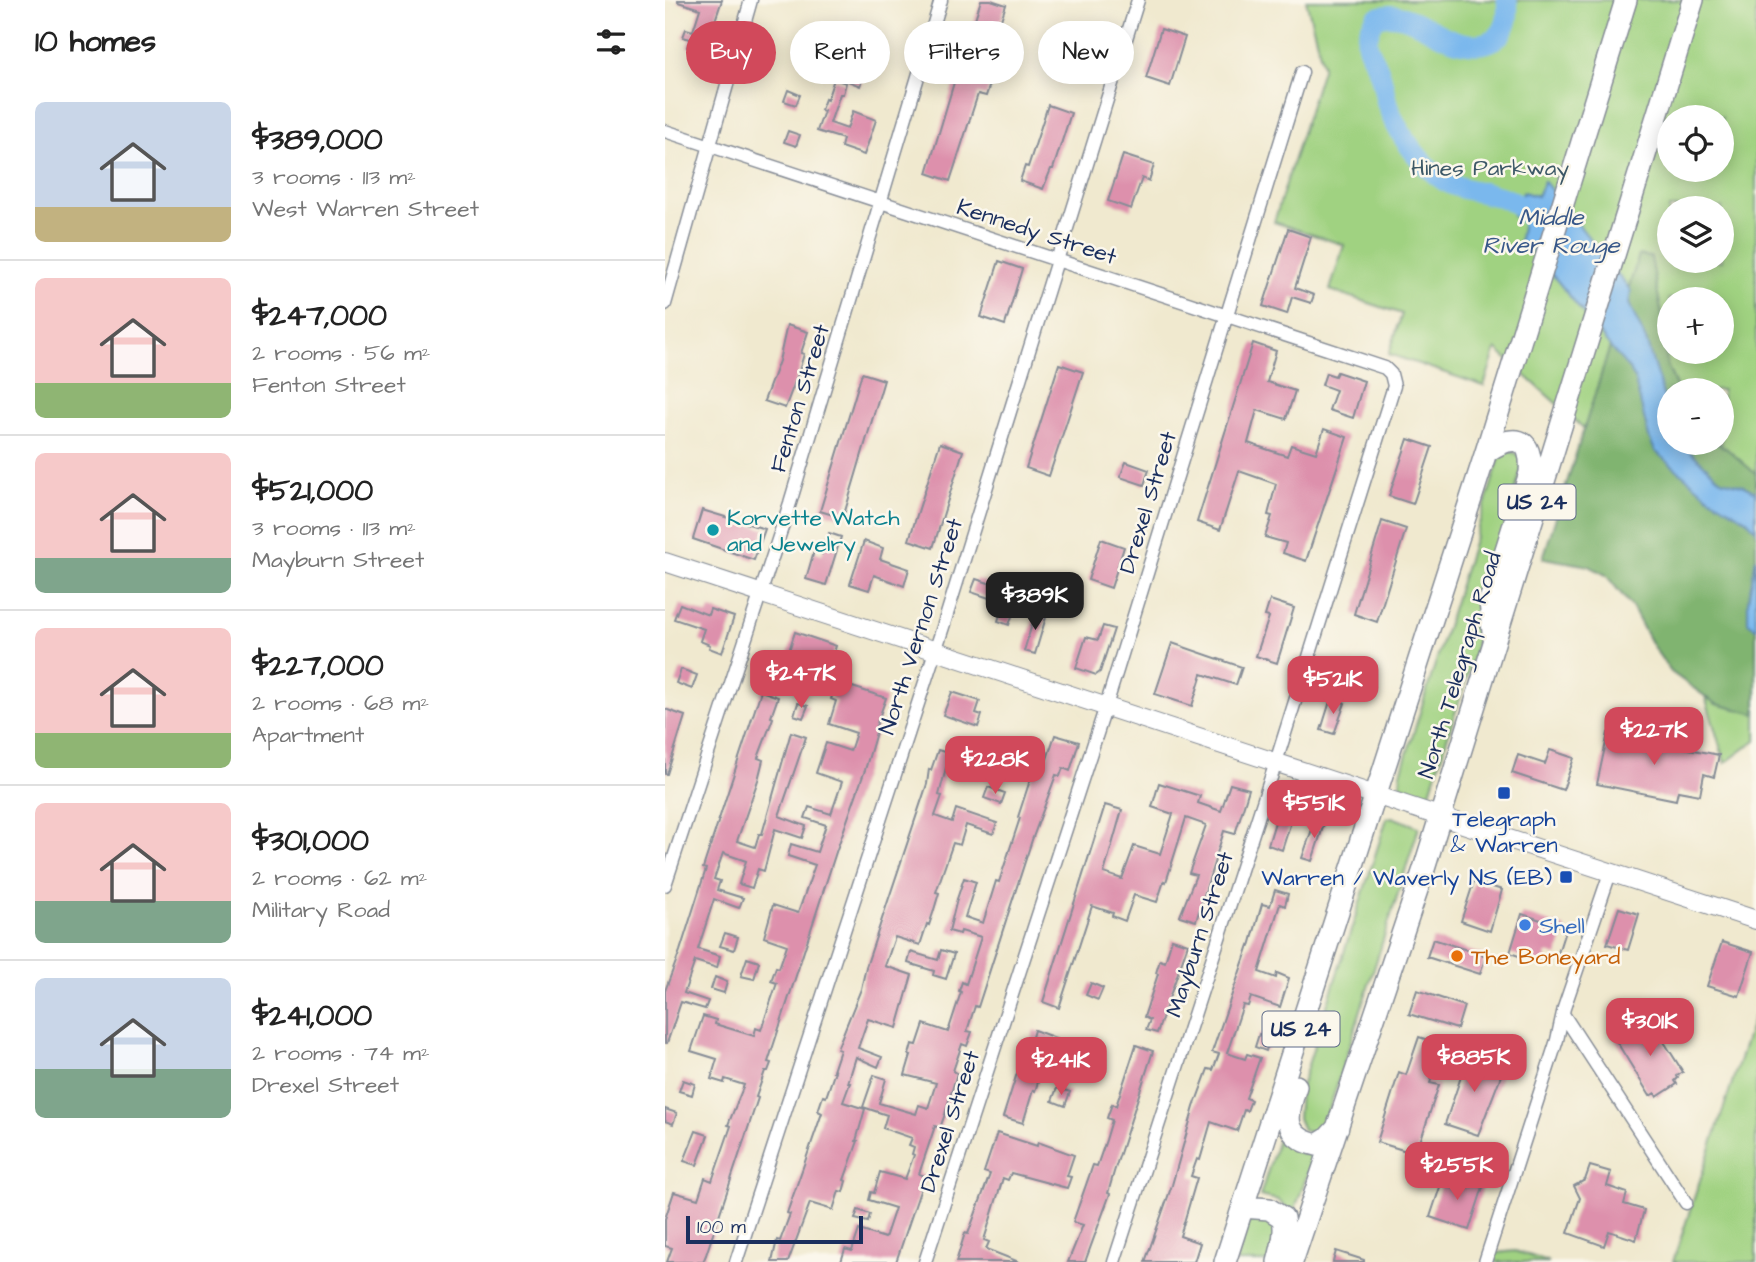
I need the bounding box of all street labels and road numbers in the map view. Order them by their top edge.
street label: Kennedy Street [952,191,1121,274]
street label: Fenton Street [762,319,838,477]
street label: Drexel Street [1111,427,1185,577]
road number: US 24 [1499,484,1575,520]
street label: North Vernon Street [871,513,971,739]
street label: North Telegraph Road [1410,548,1511,783]
street label: Mayburn Street [1158,847,1243,1022]
road number: US 24 [1263,1012,1339,1046]
street label: Drexel Street [912,1046,988,1196]

